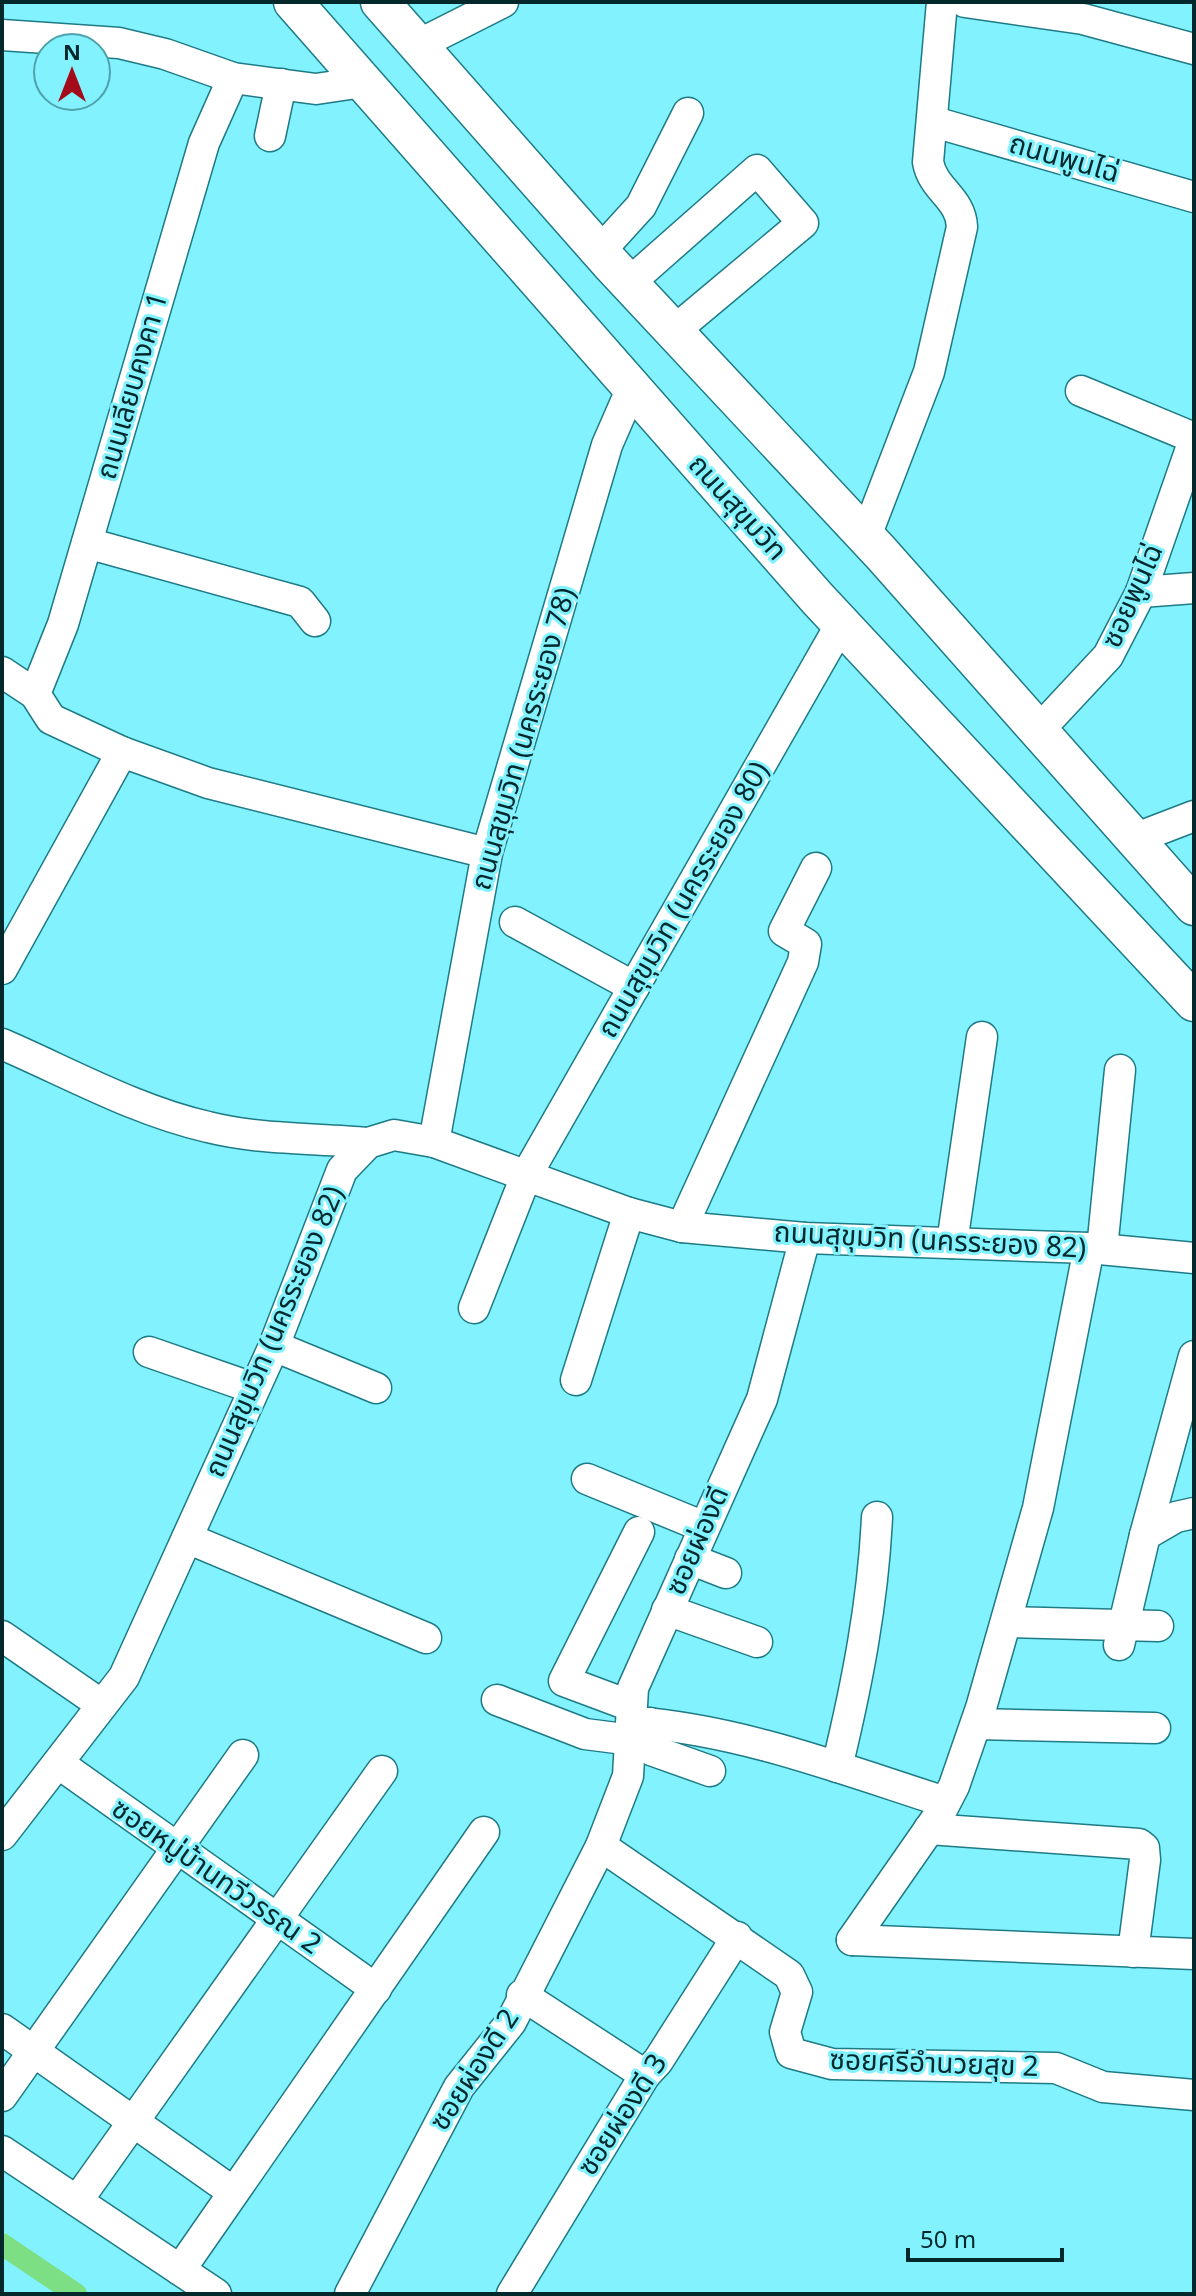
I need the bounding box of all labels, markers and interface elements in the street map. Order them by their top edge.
north arrow [32,32,112,112]
text: N [63,37,81,70]
street label: ถนนพูนไฉ่ [1004,123,1124,195]
street label: ถนนเลียบคงคา 1 [86,287,180,485]
street label: ถนนสุขุมวิท [677,445,797,571]
street label: ซอยพูนไฉ่ [1091,537,1175,655]
street label: ถนนสุขุมวิท (นครระยอง 78) [460,583,588,895]
street label: ถนนสุขุมวิท (นครระยอง 80) [587,754,781,1046]
street label: ถนนสุขุมวิท (นครระยอง 82) [194,1180,356,1484]
street label: ถนนสุขุมวิท (นครระยอง 82) [773,1211,1087,1271]
street label: ซอยผ่องดี [655,1480,741,1602]
street label: ซอยหมู่บ้านทวีวรรณ 2 [102,1788,330,1966]
street label: ซอยผ่องดี 2 [419,2000,531,2140]
street label: ซอยศรีอำนวยสุข 2 [829,2039,1039,2089]
street label: ซอยผ่องดี 3 [567,2045,679,2185]
scale bar [908,2212,1062,2262]
text: 50 m [920,2223,976,2259]

